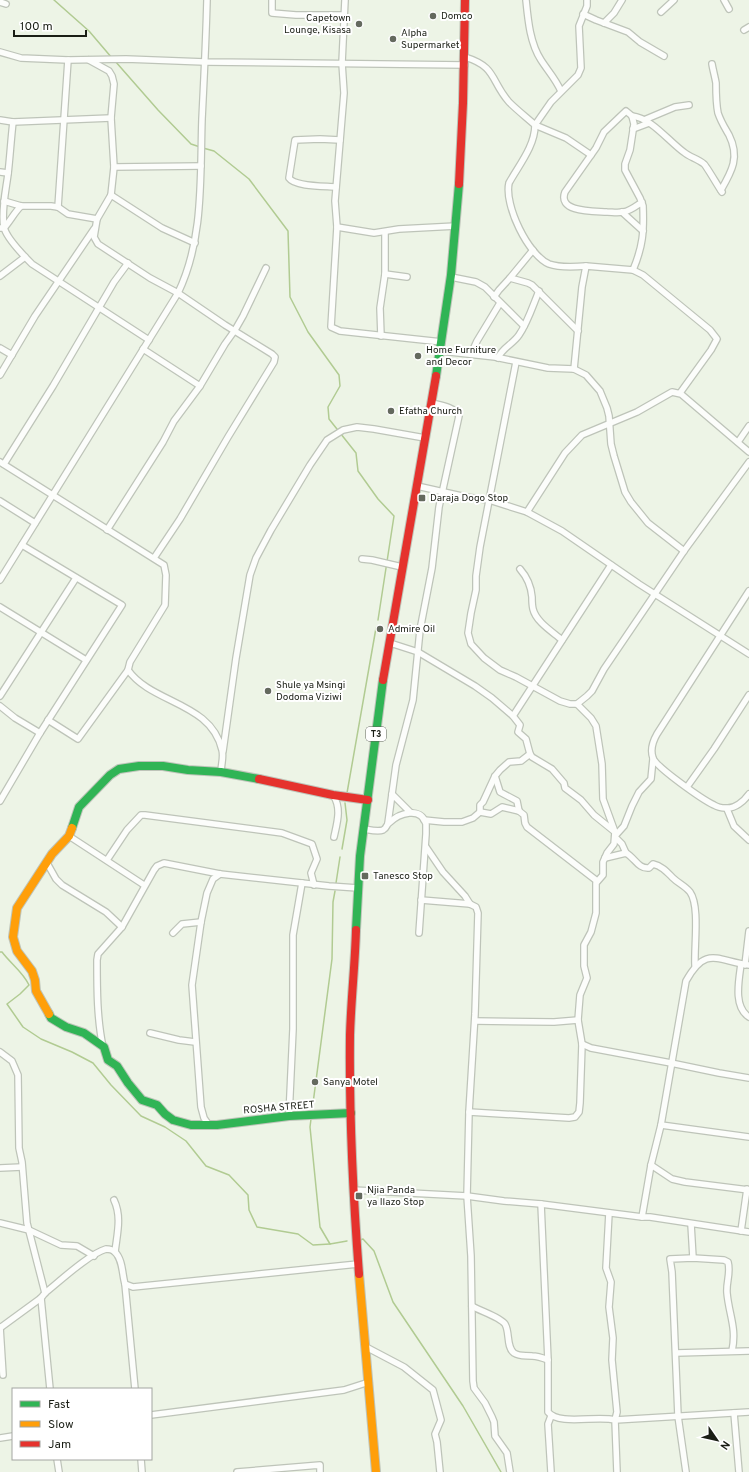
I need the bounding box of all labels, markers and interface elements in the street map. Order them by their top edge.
place label: Domco [441,10,473,23]
marker: Domco [428,11,438,21]
scale bar [14,12,86,38]
place label: Capetown Lounge, Kisasa [284,12,351,37]
text: 100 m [20,19,53,35]
marker: Capetown Lounge, Kisasa [354,19,364,29]
place label: Alpha Supermarket [401,27,460,52]
marker: Alpha Supermarket [388,34,398,44]
place label: Home Furniture and Decor [426,344,496,369]
marker: Home Furniture and Decor [413,351,423,361]
place label: Efatha Church [399,405,462,418]
marker: Efatha Church [386,406,396,416]
place label: Daraja Dogo Stop [430,492,509,505]
marker: Daraja Dogo Stop [417,493,427,503]
place label: Admire Oil [388,623,435,636]
marker: Admire Oil [375,624,385,634]
place label: Shule ya Msingi Dodoma Viziwi [276,679,345,704]
marker: Shule ya Msingi Dodoma Viziwi [263,686,273,696]
road number: T3 [366,727,386,741]
place label: Tanesco Stop [373,870,433,883]
marker: Tanesco Stop [360,871,370,881]
place label: Sanya Motel [323,1076,378,1089]
marker: Sanya Motel [310,1077,320,1087]
street label: ROSHA STREET [243,1098,315,1118]
place label: Njia Panda ya Ilazo Stop [367,1184,424,1209]
marker: Njia Panda ya Ilazo Stop [354,1191,364,1201]
legend [12,1388,152,1460]
text: Fast [48,1397,70,1413]
text: Slow [48,1417,74,1433]
north arrow [697,1420,737,1460]
text: Jam [48,1437,71,1453]
text: N [716,1438,732,1452]

